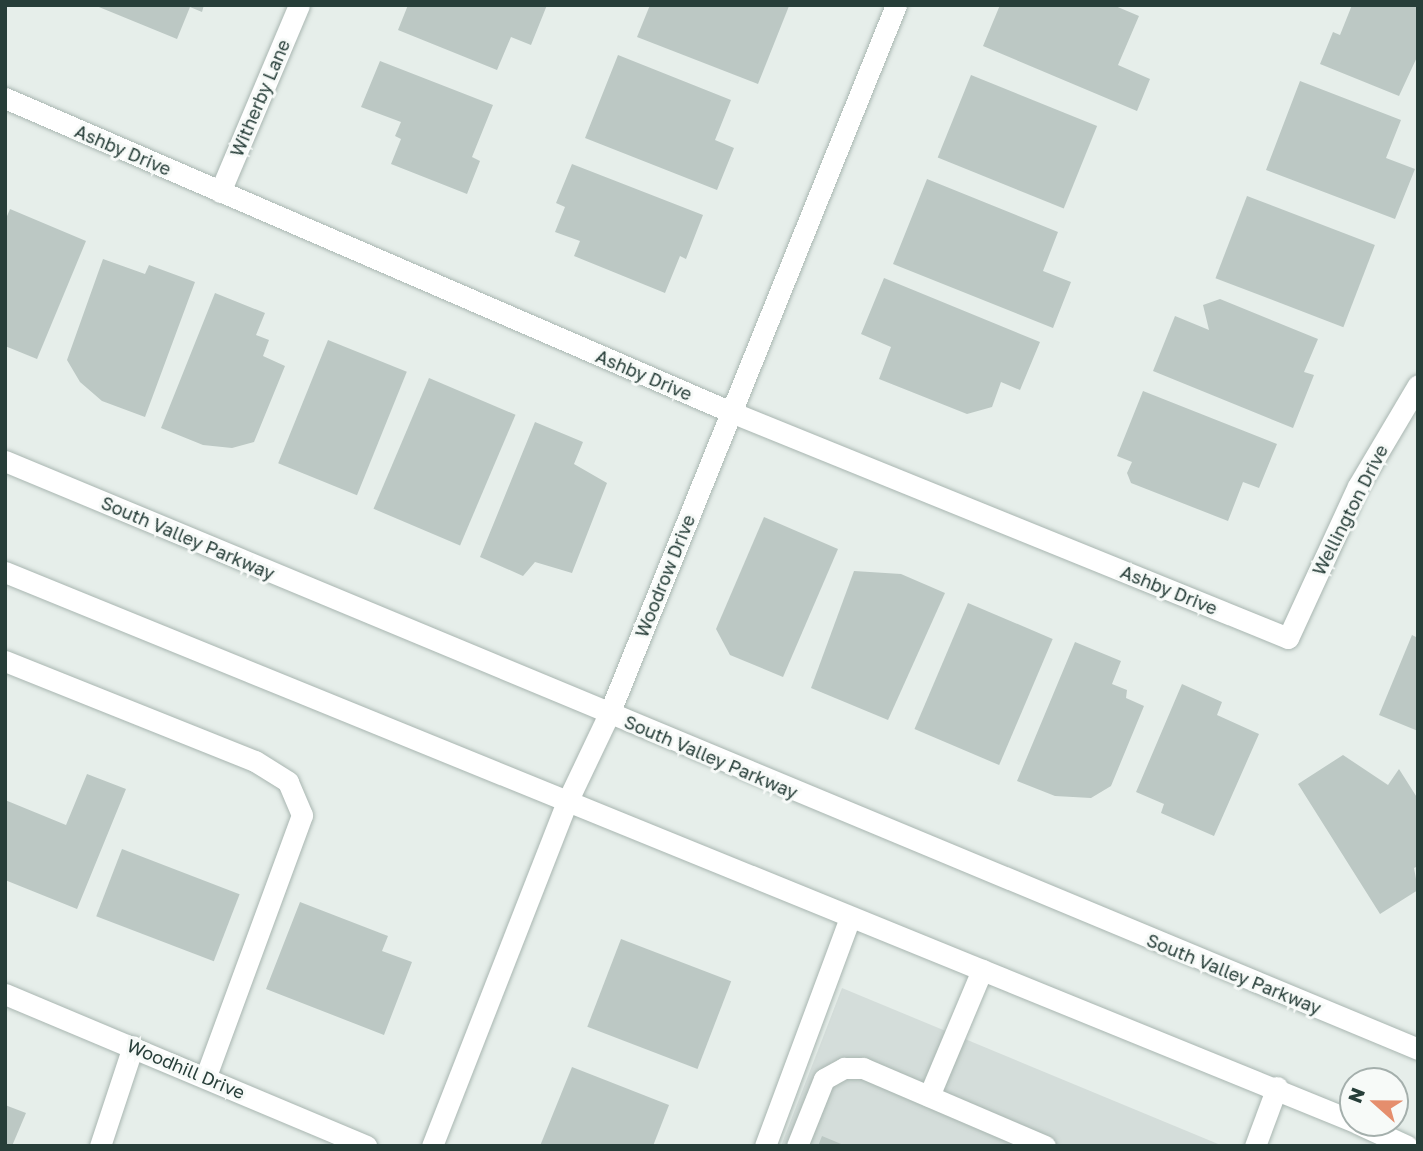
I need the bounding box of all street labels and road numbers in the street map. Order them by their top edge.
street label: Witherby Lane [226,36,294,160]
street label: Ashby Drive [72,120,174,180]
street label: Ashby Drive [593,345,695,405]
street label: Wellington Drive [1308,441,1392,579]
street label: South Valley Parkway [98,492,278,584]
street label: Woodrow Drive [631,512,699,640]
street label: Ashby Drive [1117,561,1221,619]
street label: South Valley Parkway [621,711,801,803]
street label: South Valley Parkway [1144,929,1324,1019]
street label: Woodhill Drive [124,1034,248,1104]

